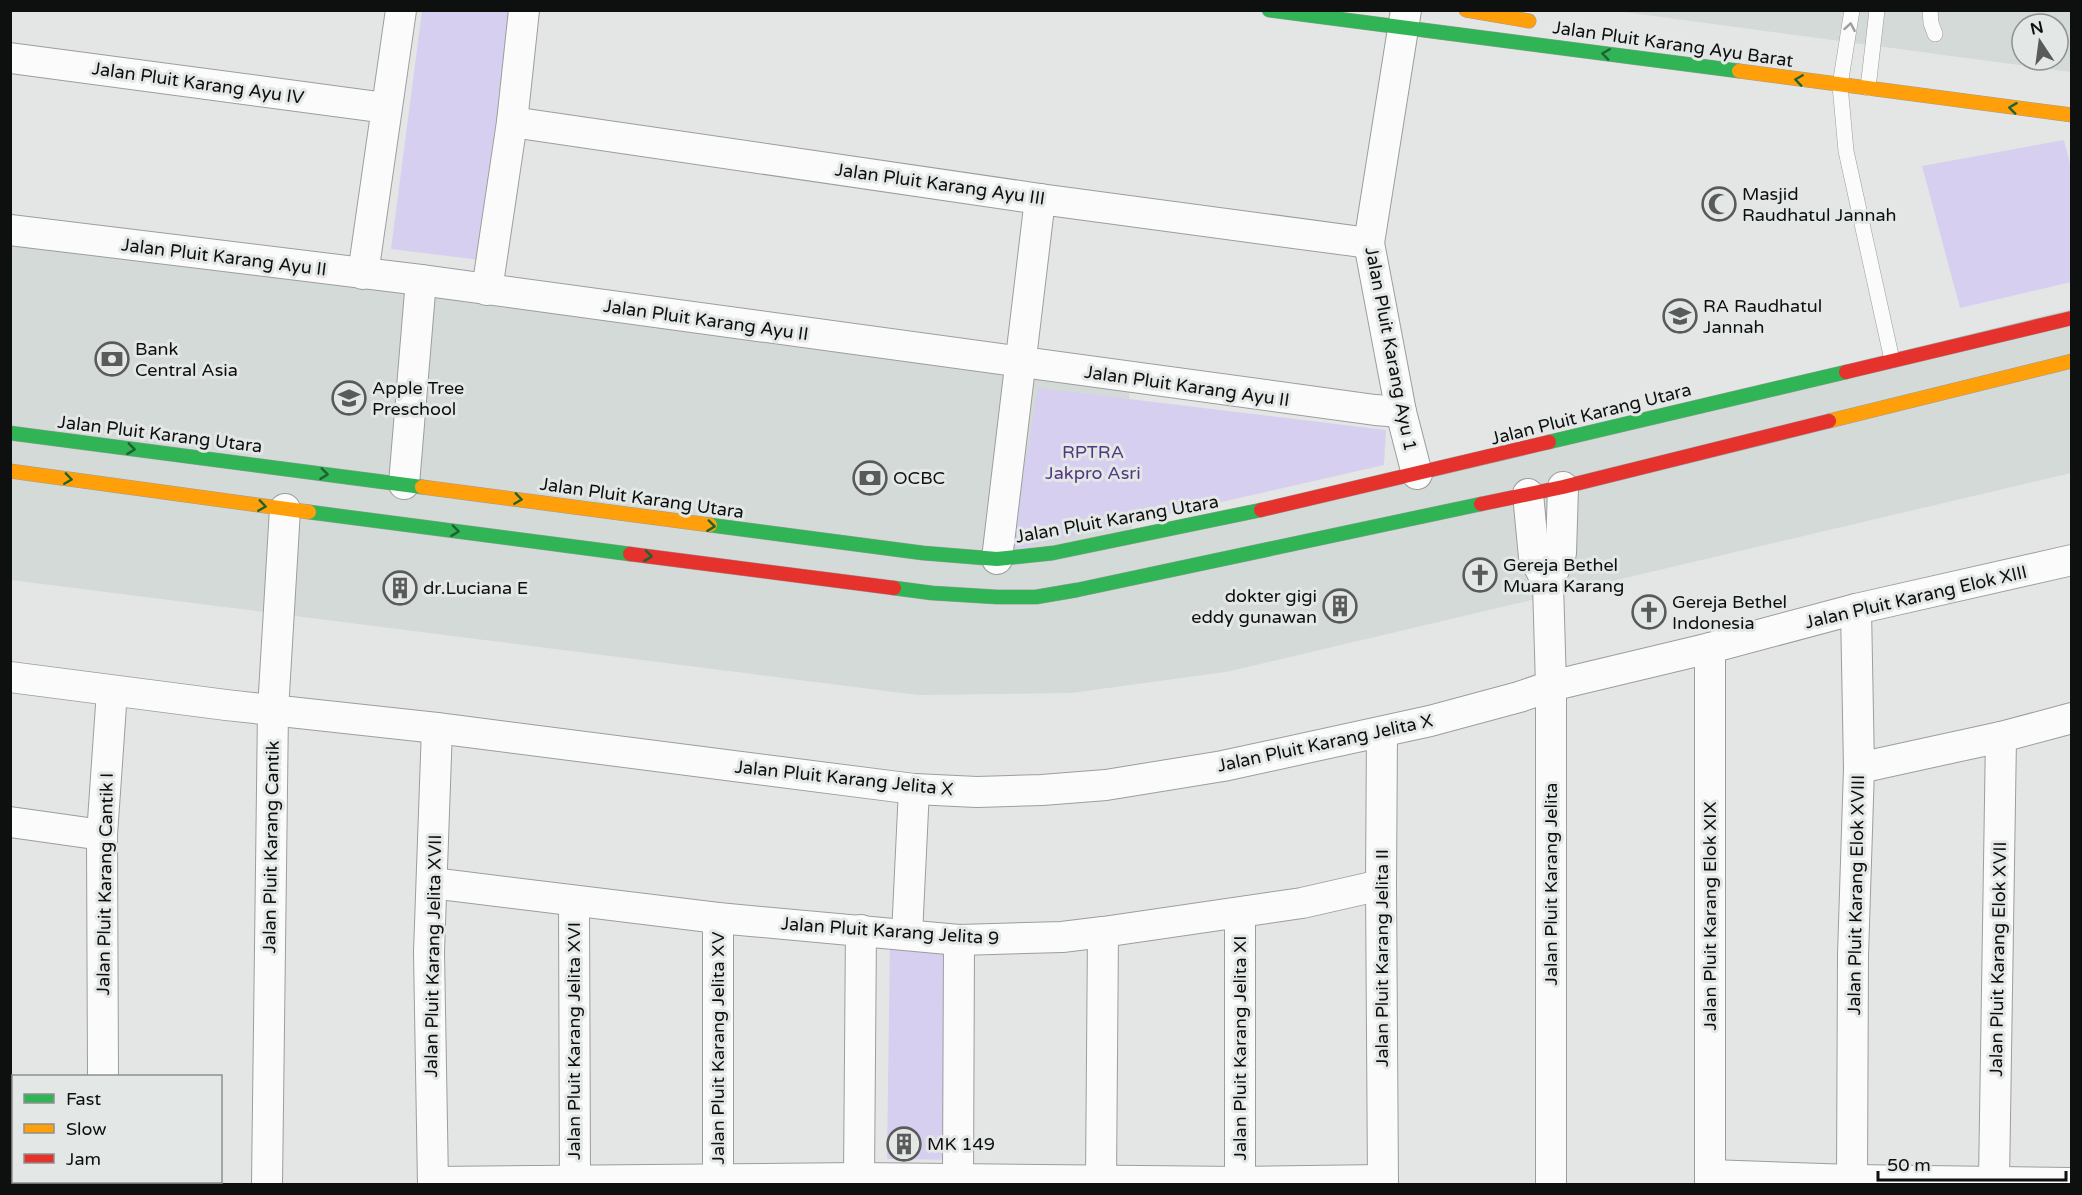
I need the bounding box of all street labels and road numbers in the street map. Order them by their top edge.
street label: Jalan Pluit Karang Ayu Barat [1551,16,1795,72]
street label: Jalan Pluit Karang Ayu IV [90,57,306,109]
street label: Jalan Pluit Karang Ayu III [834,158,1046,210]
street label: Jalan Pluit Karang Ayu II [120,233,328,281]
street label: Jalan Pluit Karang Ayu 1 [1360,245,1422,453]
street label: Jalan Pluit Karang Ayu II [602,295,810,345]
street label: Jalan Pluit Karang Ayu II [1083,361,1291,411]
street label: Jalan Pluit Karang Utara [1488,378,1694,450]
street label: Jalan Pluit Karang Utara [56,411,264,457]
street label: Jalan Pluit Karang Utara [539,473,745,523]
street label: Jalan Pluit Karang Utara [1014,490,1220,548]
street label: Jalan Pluit Karang Elok XIII [1803,561,2029,633]
street label: Jalan Pluit Karang Jelita X [1215,709,1435,777]
street label: Jalan Pluit Karang Cantik [258,740,284,954]
street label: Jalan Pluit Karang Jelita X [734,756,954,800]
street label: Jalan Pluit Karang Cantik I [92,772,118,996]
street label: Jalan Pluit Karang Elok XVIII [1843,775,1869,1015]
street label: Jalan Pluit Karang Jelita [1540,783,1562,985]
street label: Jalan Pluit Karang Elok XIX [1699,801,1721,1031]
street label: Jalan Pluit Karang Jelita XVII [420,834,446,1078]
street label: Jalan Pluit Karang Elok XVII [1985,841,2011,1077]
street label: Jalan Pluit Karang Jelita II [1371,849,1393,1067]
street label: Jalan Pluit Karang Jelita 9 [780,912,1000,950]
street label: Jalan Pluit Karang Jelita XVI [563,922,585,1160]
street label: Jalan Pluit Karang Jelita XV [707,931,729,1164]
street label: Jalan Pluit Karang Jelita XI [1229,936,1251,1160]

